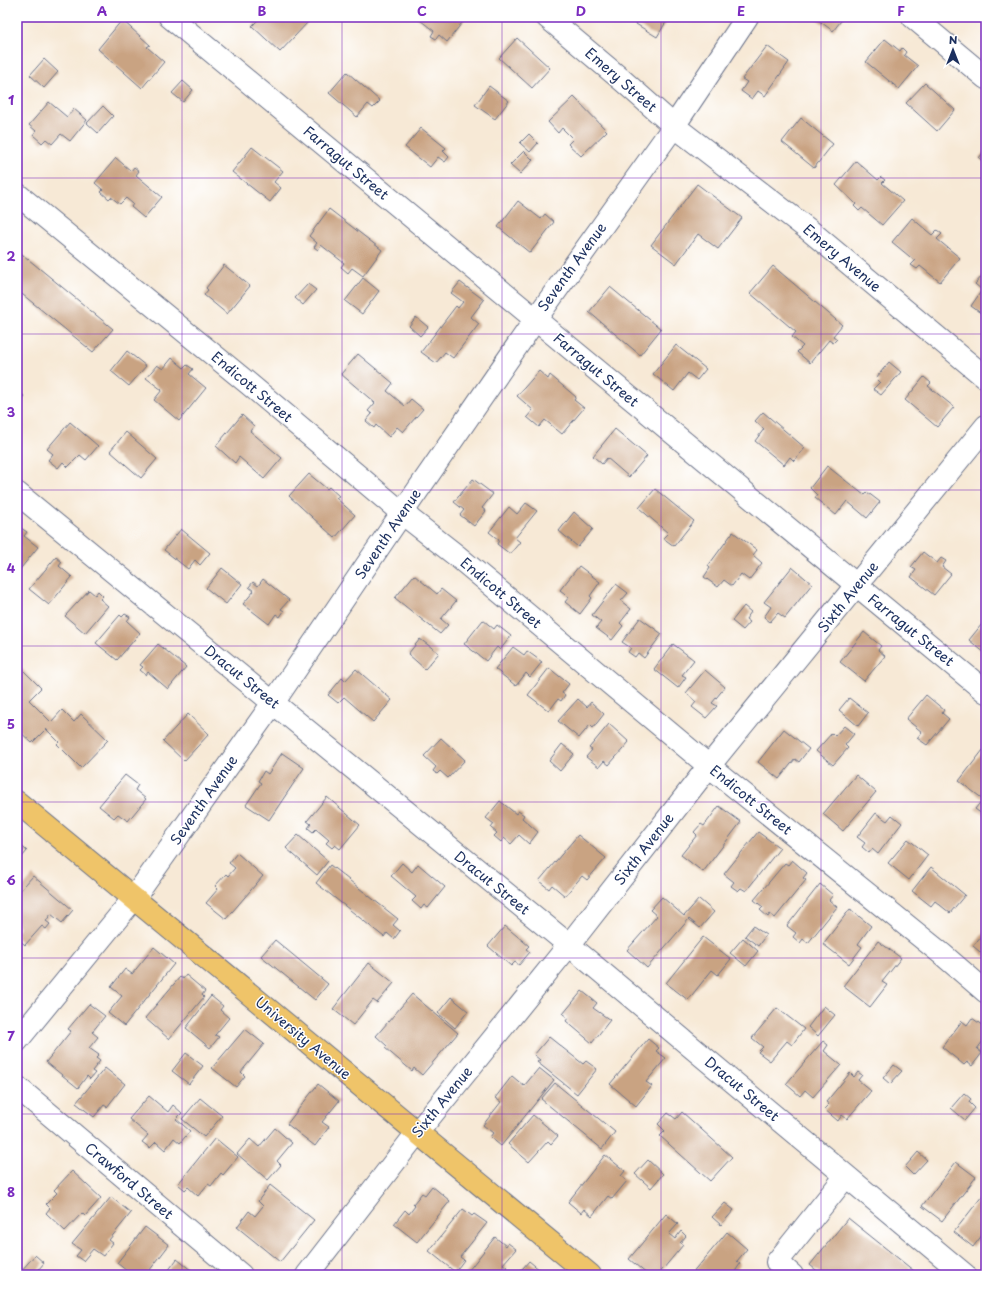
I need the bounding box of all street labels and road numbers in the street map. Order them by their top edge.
street label: Emery Street [581,42,662,117]
street label: Farragut Street [299,121,394,205]
street label: Seventh Avenue [532,218,611,315]
street label: Emery Avenue [799,219,886,297]
street label: Farragut Street [549,328,644,412]
street label: Endicott Street [207,346,298,427]
street label: Seventh Avenue [350,484,426,583]
street label: Endicott Street [456,552,547,633]
street label: Sixth Avenue [812,556,883,637]
street label: Farragut Street [864,588,959,671]
street label: Dracut Street [200,640,285,714]
street label: Seventh Avenue [165,750,243,849]
street label: Endicott Street [706,760,797,840]
street label: Sixth Avenue [609,808,679,889]
street label: Dracut Street [450,846,535,920]
street label: University Avenue [251,991,356,1084]
street label: Dracut Street [701,1051,784,1126]
street label: Sixth Avenue [406,1061,477,1142]
street label: Crawford Street [80,1137,178,1224]

